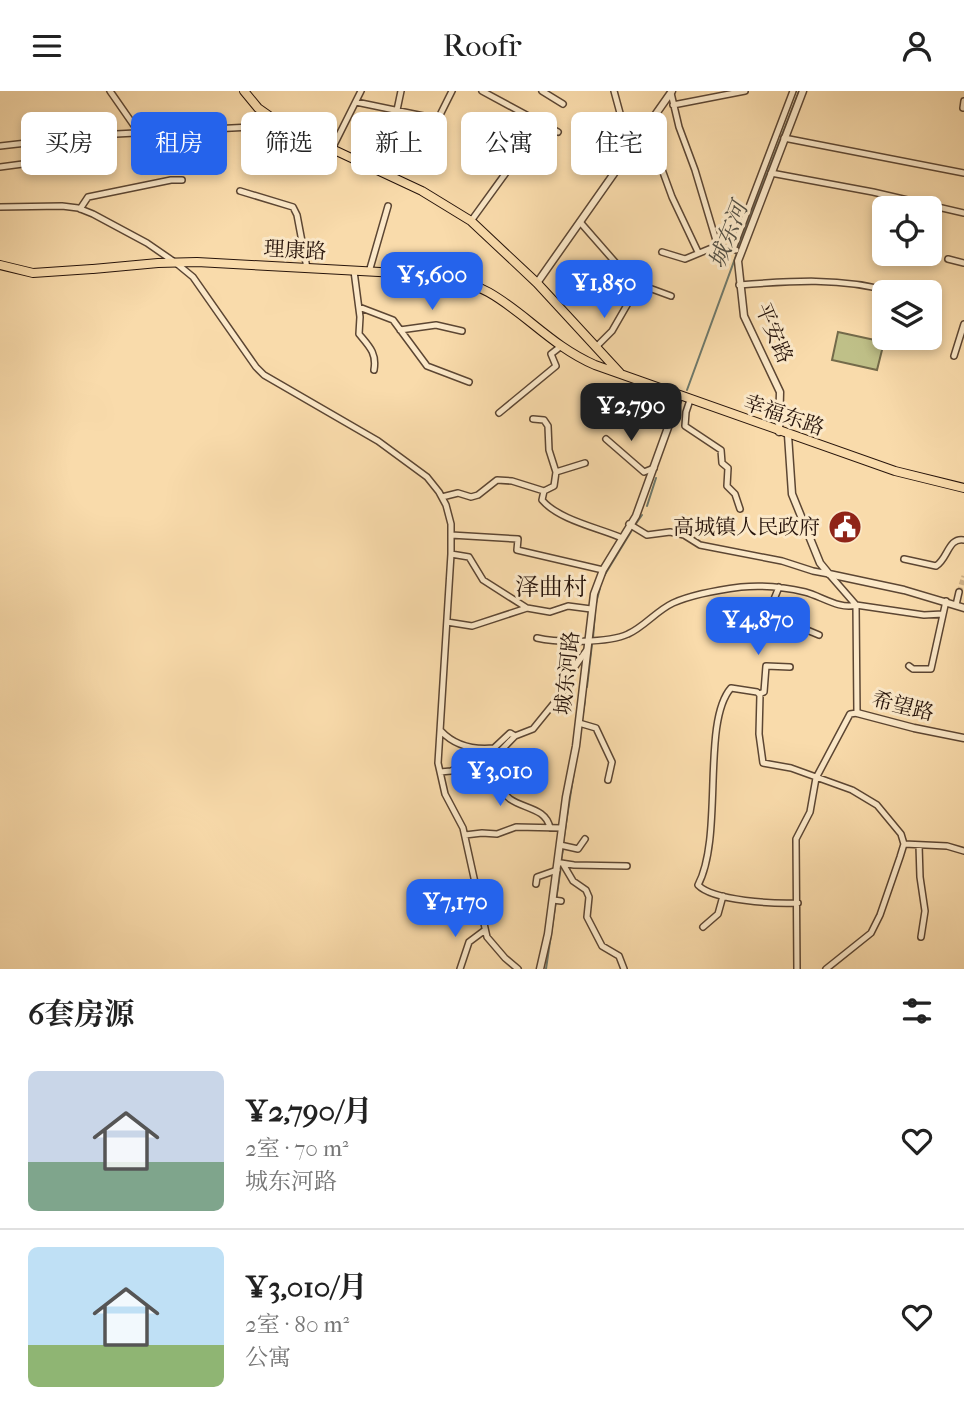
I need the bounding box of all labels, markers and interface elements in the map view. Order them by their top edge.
icon: menu [28,27,66,65]
text: Roofr [442,27,522,64]
icon: person [898,27,936,65]
chip: 买房 [21,112,117,175]
chip: 租房 [131,112,227,175]
chip: 筛选 [241,112,337,175]
chip: 新上 [351,112,447,175]
chip: 公寓 [461,112,557,175]
chip: 住宅 [571,112,667,175]
water label: 城东河 [703,194,755,272]
map controls [872,196,942,350]
button: locate [872,196,942,266]
street label: 理康路 [263,236,327,264]
pin: ¥5,600 [375,253,489,312]
text: ¥5,600 [397,261,467,288]
pin: ¥1,850 [547,261,661,320]
text: ¥1,850 [572,269,636,296]
button: layers [872,280,942,350]
street label: 平安路 [751,299,797,367]
pin: ¥2,790 [574,383,688,443]
street label: 幸福东路 [740,390,828,440]
text: ¥2,790 [596,392,666,419]
public building icon: 高城镇人民政府 [826,508,864,546]
place label: 高城镇人民政府 [673,515,820,539]
district label: 泽曲村 [515,573,587,601]
pin: ¥4,870 [701,597,815,657]
text: ¥4,870 [722,606,794,633]
street label: 城东河路 [551,630,583,716]
street label: 希望路 [870,687,936,725]
pin: ¥3,010 [443,749,557,808]
text: ¥3,010 [467,757,533,784]
pin: ¥7,170 [398,879,512,939]
text: ¥7,170 [422,888,488,915]
icon: filters [898,992,936,1030]
text: 6套房源 [28,997,134,1032]
text: ¥2,790/月 [245,1094,372,1129]
icon: home [84,1099,168,1183]
icon: heart [898,1122,936,1160]
text: 2室 · 70 m² [245,1135,349,1162]
text: 城东河路 [245,1168,337,1195]
text: ¥3,010/月 [245,1270,368,1305]
icon: home [84,1275,168,1359]
icon: heart [898,1298,936,1336]
text: 2室 · 80 m² [245,1311,349,1338]
text: 公寓 [245,1344,291,1371]

